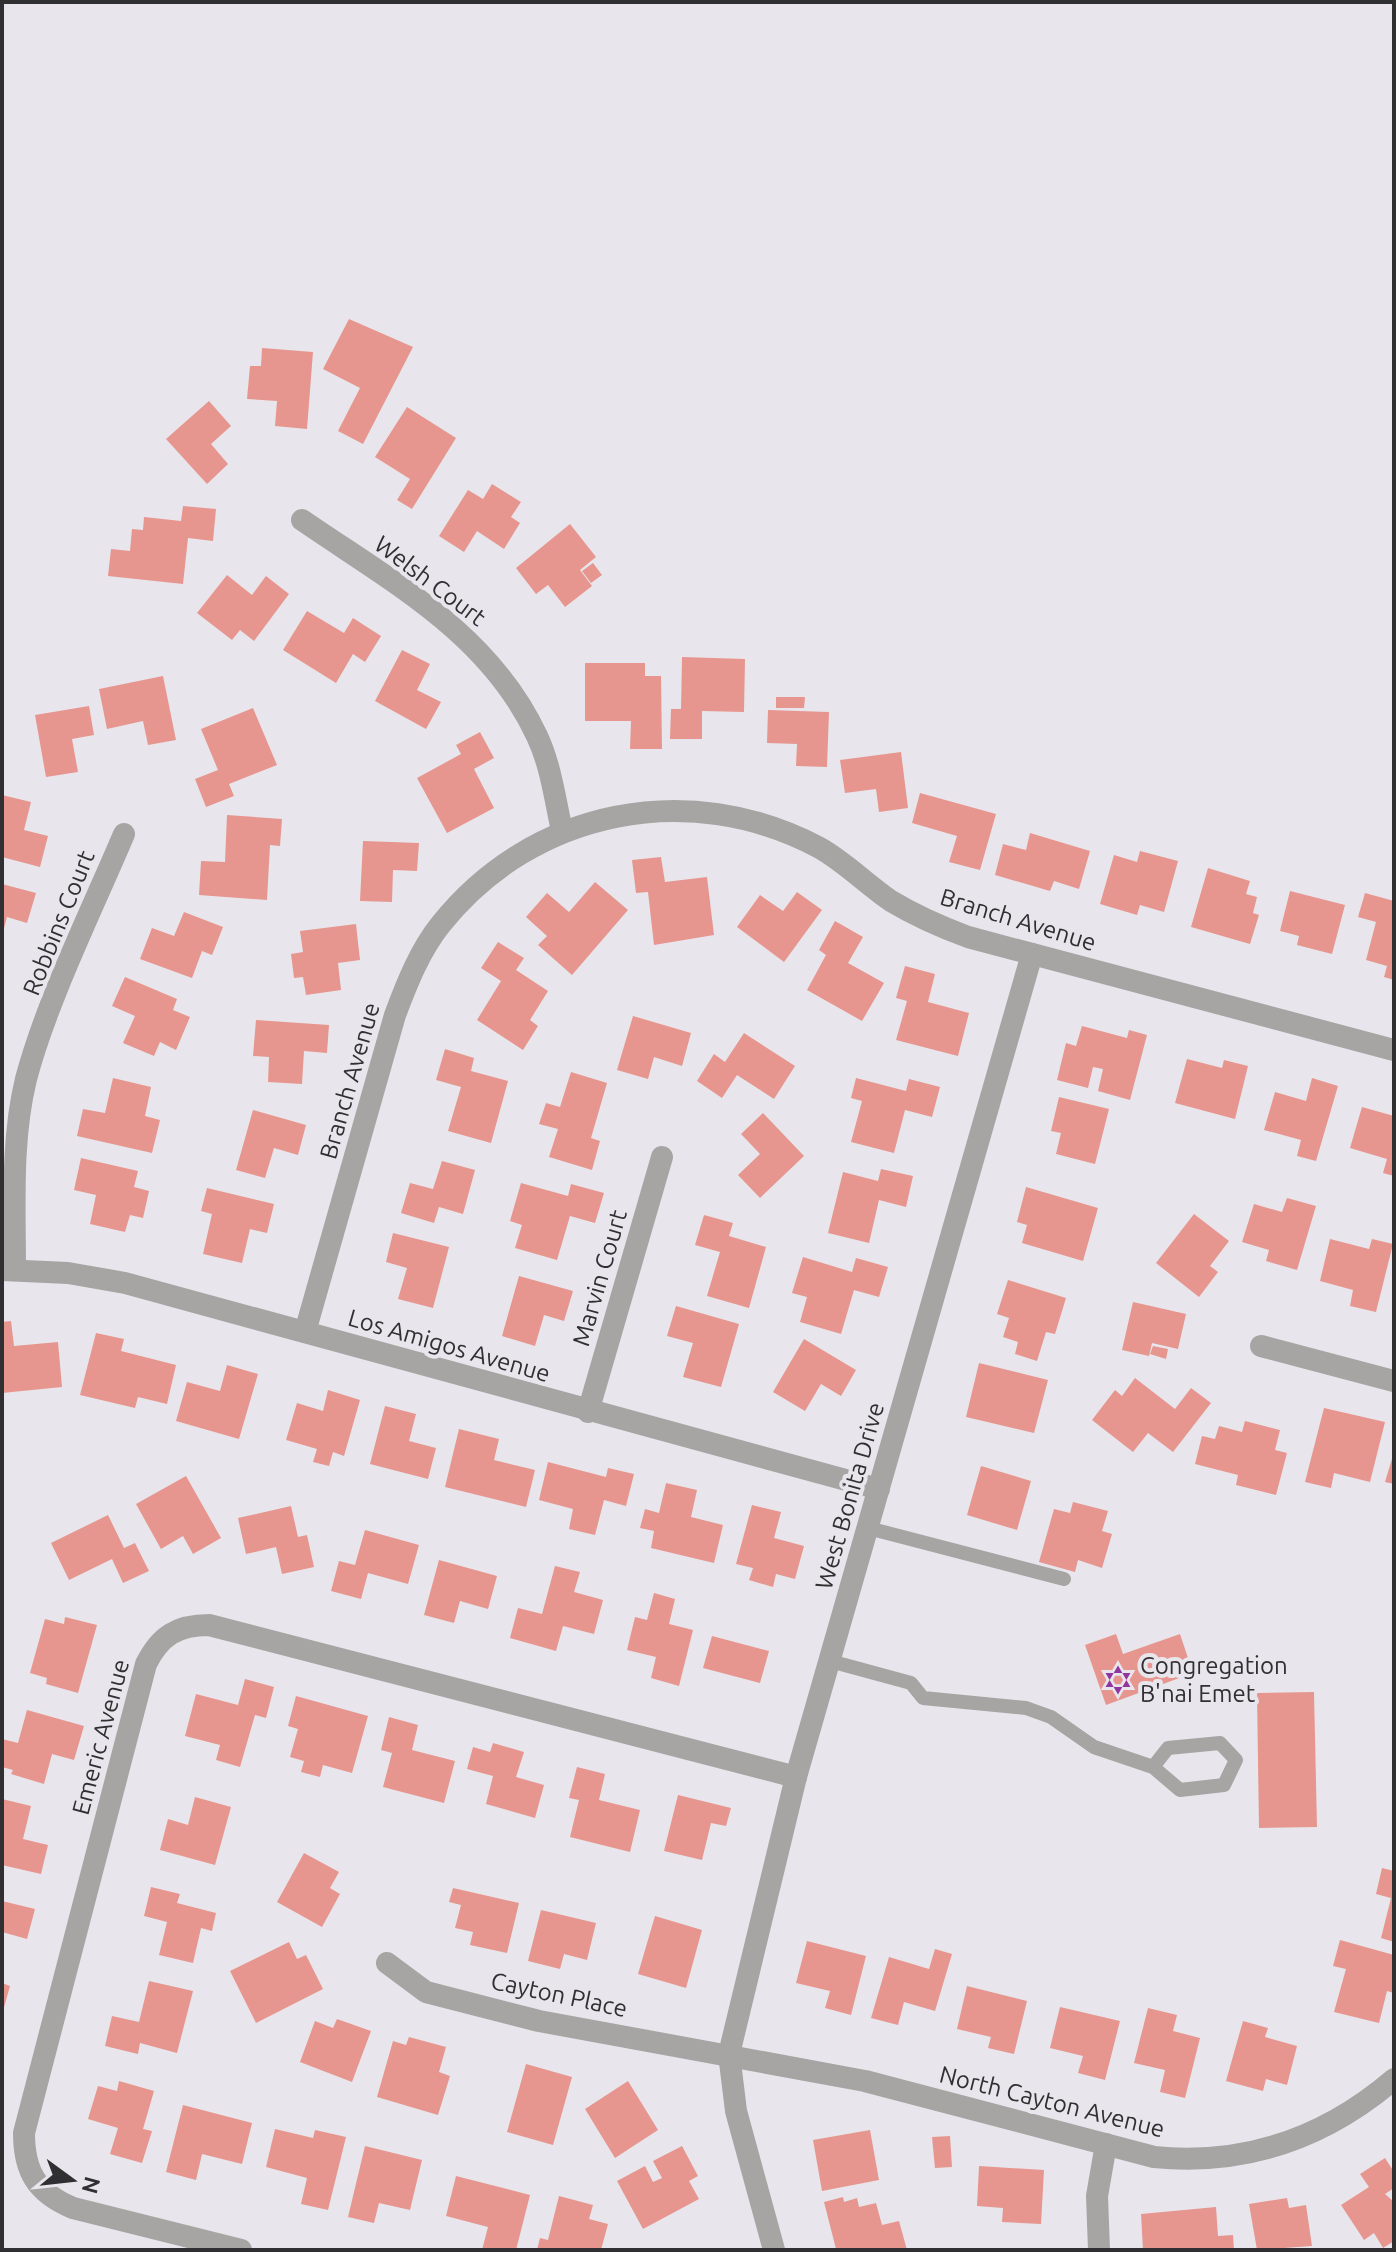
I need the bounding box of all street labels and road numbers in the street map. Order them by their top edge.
street label: Welsh Court [369,530,492,631]
street label: Robbins Court [17,846,100,999]
street label: Branch Avenue [937,883,1099,956]
street label: Branch Avenue [314,999,385,1162]
street label: Marvin Court [567,1206,632,1349]
street label: Los Amigos Avenue [345,1304,553,1387]
street label: West Bonita Drive [810,1399,889,1592]
street label: Emeric Avenue [67,1656,134,1818]
street label: Cayton Place [489,1967,630,2022]
street label: North Cayton Avenue [937,2060,1167,2143]

